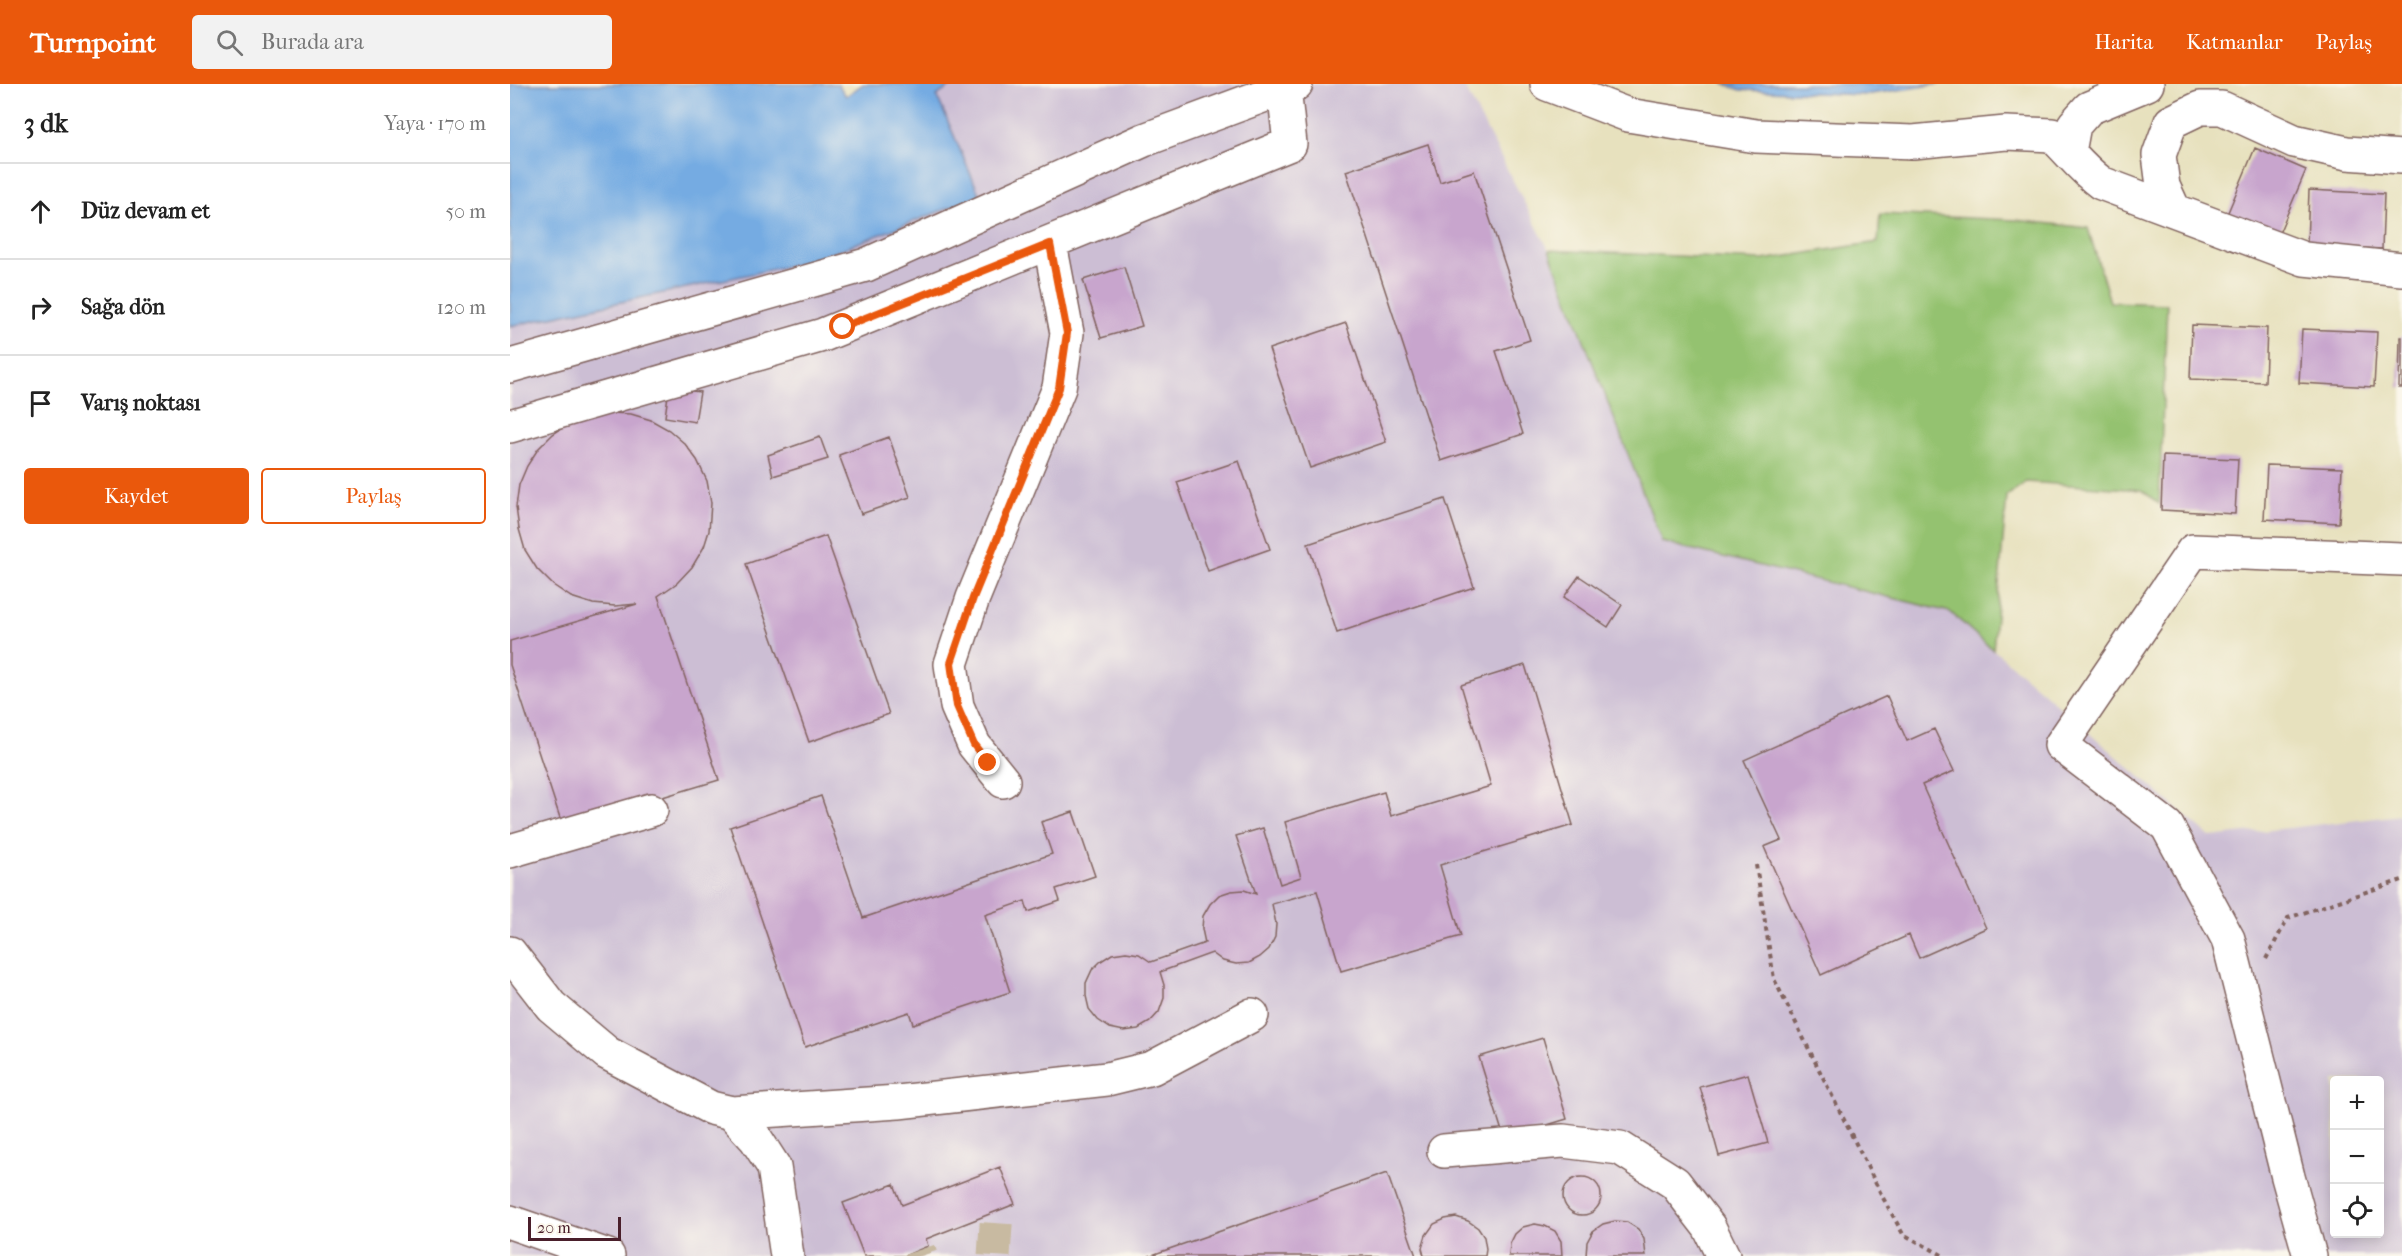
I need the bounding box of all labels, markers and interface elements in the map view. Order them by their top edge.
search box [192,15,612,69]
text: Turnpoint [30,26,156,59]
icon: search [213,26,246,59]
text: Burada ara [261,29,364,55]
text: Harita [2095,30,2153,54]
text: Katmanlar [2186,30,2283,54]
text: Paylaş [2316,30,2372,54]
text: 3 dk [24,108,68,139]
text: Yaya · 170 m [384,112,486,135]
icon: ahead [24,195,57,228]
text: Düz devam et [81,198,210,224]
text: 50 m [445,200,486,223]
icon: right [24,291,57,324]
text: Sağa dön [81,294,165,320]
text: 120 m [437,296,486,319]
route start [829,313,855,339]
icon: arrive [24,387,57,420]
text: Varış noktası [81,390,200,416]
button: Kaydet [24,468,249,524]
button: Paylaş [261,468,486,524]
route end [974,749,1000,775]
map controls [2330,1076,2384,1238]
button: + [2330,1076,2384,1130]
button: − [2330,1130,2384,1184]
button: locate [2330,1184,2384,1238]
scale bar [528,1214,621,1242]
text: 20 m [537,1218,571,1237]

